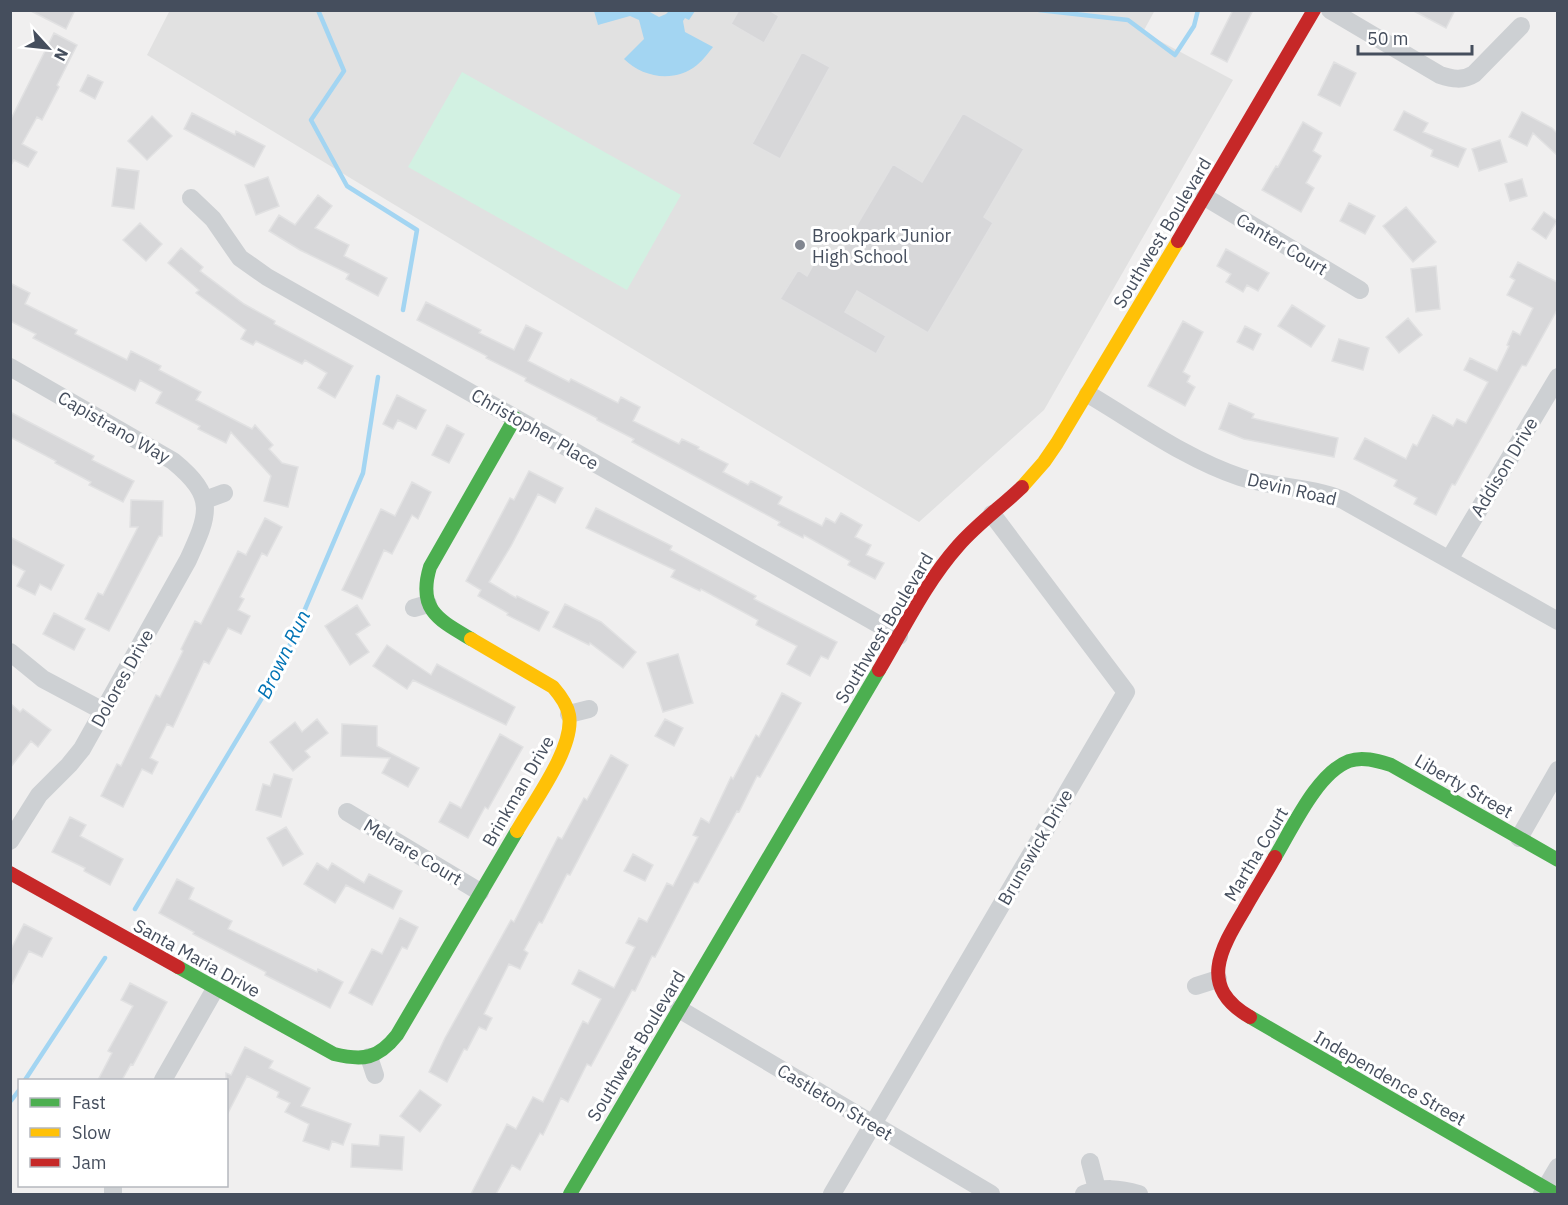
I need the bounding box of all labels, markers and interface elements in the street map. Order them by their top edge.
north arrow [18,18,78,78]
scale bar [1358,18,1472,56]
text: 50 m [1367,27,1409,50]
text: N [50,45,73,65]
street label: Southwest Boulevard [1108,153,1216,313]
street label: Canter Court [1232,208,1332,280]
place label: Brookpark Junior High School [812,224,952,268]
marker: Brookpark Junior High School [793,238,807,252]
street label: Christopher Place [467,383,603,475]
street label: Capistrano Way [54,386,174,468]
street label: Addison Drive [1465,413,1543,521]
street label: Devin Road [1245,468,1339,510]
street label: Southwest Boulevard [830,548,938,708]
water label: Brown Run [250,605,316,703]
street label: Dolores Drive [86,625,158,731]
street label: Brinkman Drive [477,731,559,851]
street label: Liberty Street [1411,749,1517,823]
street label: Brunswick Drive [992,785,1078,909]
street label: Martha Court [1219,803,1293,905]
street label: Melrare Court [360,814,466,890]
street label: Santa Maria Drive [130,914,265,1002]
street label: Southwest Boulevard [582,966,690,1126]
street label: Independence Street [1310,1025,1470,1131]
street label: Castleton Street [773,1058,897,1146]
legend [18,1079,228,1187]
text: Fast [72,1091,106,1114]
text: Slow [72,1121,111,1144]
text: Jam [72,1151,107,1174]

